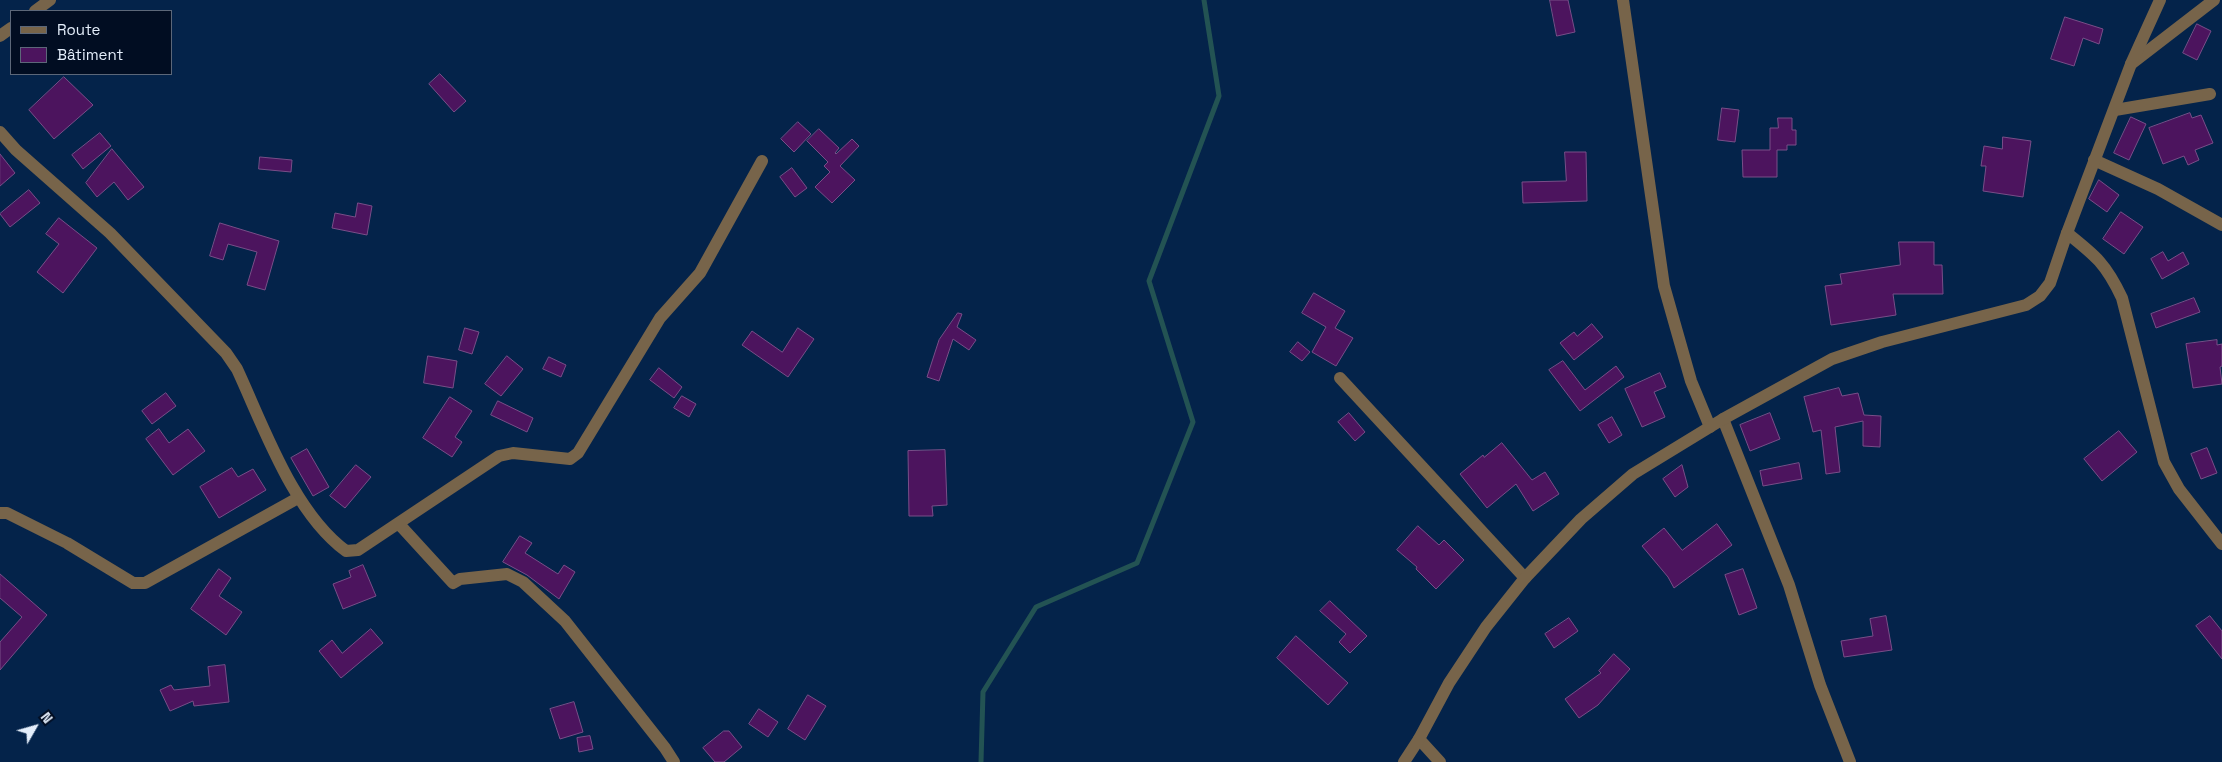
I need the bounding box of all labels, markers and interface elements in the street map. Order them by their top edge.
legend [10,10,172,75]
text: Route [57,20,100,39]
text: Bâtiment [57,45,123,64]
north arrow [10,702,60,752]
text: N [37,709,57,727]

